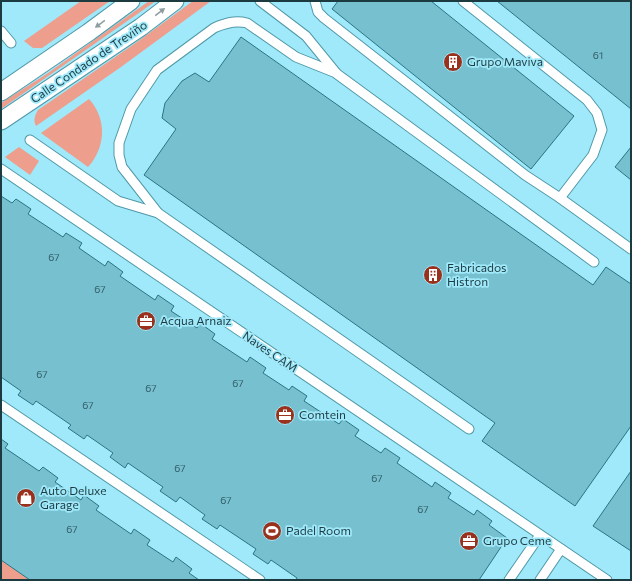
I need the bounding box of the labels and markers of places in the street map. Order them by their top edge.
building icon: Grupo Maviva [442,51,464,73]
place label: Grupo Maviva [467,54,543,68]
place label: Fabricados Histron [447,260,507,288]
building icon: Fabricados Histron [422,264,444,286]
office icon: Acqua Arnaiz [135,310,157,332]
place label: Acqua Arnaiz [160,313,232,327]
office icon: Comtein [274,404,296,426]
place label: Comtein [299,407,346,421]
place label: Auto Deluxe Garage [40,483,107,511]
shop icon: Auto Deluxe Garage [15,487,37,509]
sports icon: Padel Room [261,520,283,542]
place label: Padel Room [286,523,351,537]
office icon: Grupo Ceme [458,530,480,552]
place label: Grupo Ceme [483,533,551,547]

